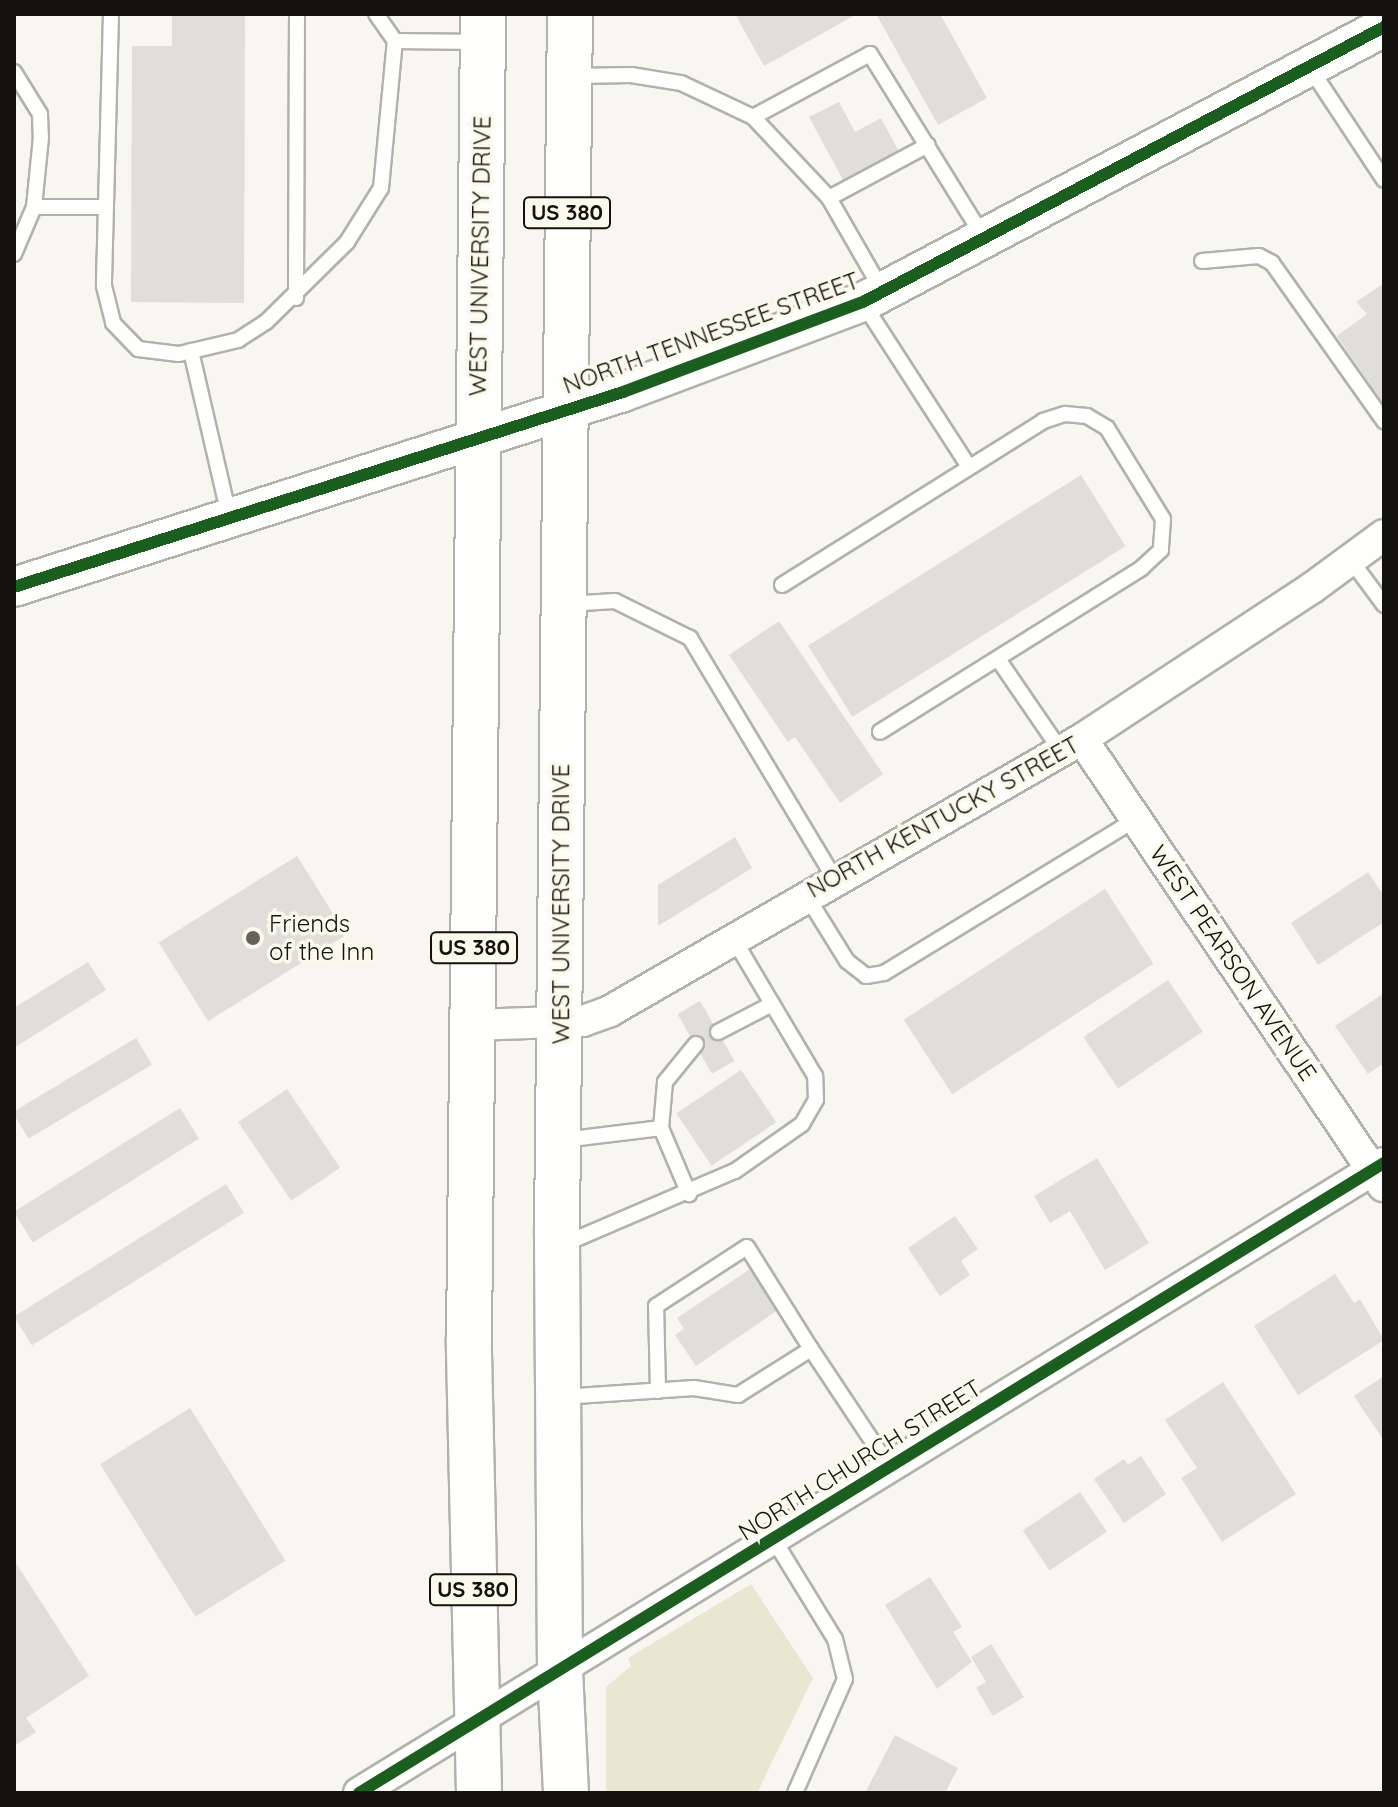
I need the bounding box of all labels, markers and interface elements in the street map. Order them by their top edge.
street label: WEST UNIVERSITY DRIVE [463,115,497,397]
road number: US 380 [523,195,611,231]
street label: NORTH TENNESSEE STREET [559,266,863,400]
street label: NORTH KENTUCKY STREET [802,730,1084,904]
street label: WEST UNIVERSITY DRIVE [547,764,575,1044]
street label: WEST PEARSON AVENUE [1143,840,1323,1086]
place label: Friends of the Inn [269,910,374,966]
marker: Friends of the Inn [244,929,262,947]
road number: US 380 [430,930,518,966]
street label: NORTH CHURCH STREET [733,1373,987,1547]
road number: US 380 [429,1572,517,1608]

